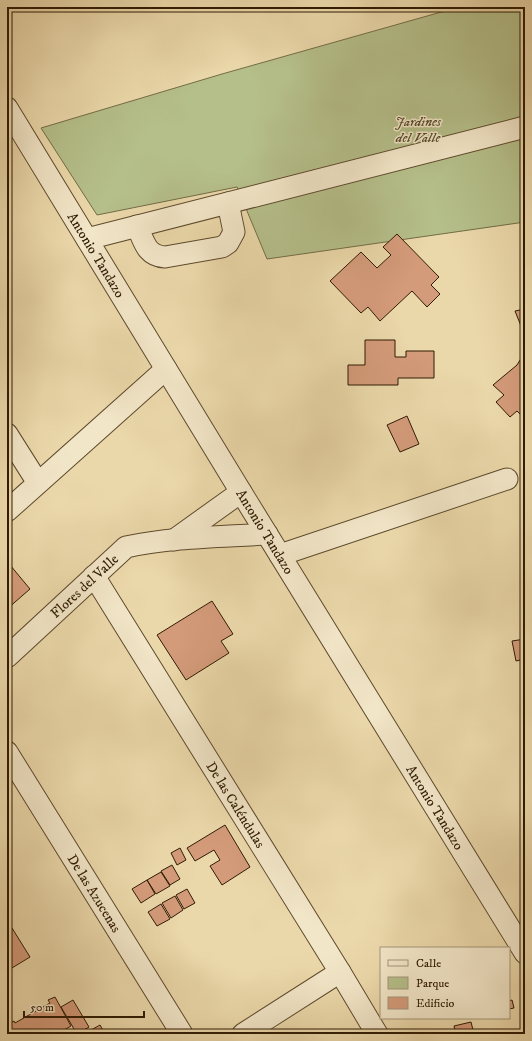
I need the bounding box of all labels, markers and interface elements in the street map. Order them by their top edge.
park label: Jardines del Valle [395,113,442,147]
street label: Antonio Tandazo [63,209,129,302]
street label: Antonio Tandazo [231,486,298,578]
street label: Flores del Valle [47,550,123,622]
street label: De las Caléndulas [202,759,269,852]
street label: Antonio Tandazo [401,762,467,854]
street label: De las Azucenas [63,851,125,936]
legend [380,947,510,1019]
text: Calle [416,956,441,971]
text: Parque [416,976,449,991]
scale bar [24,993,144,1019]
text: Edificio [416,996,455,1011]
text: 50 m [30,1000,54,1015]

